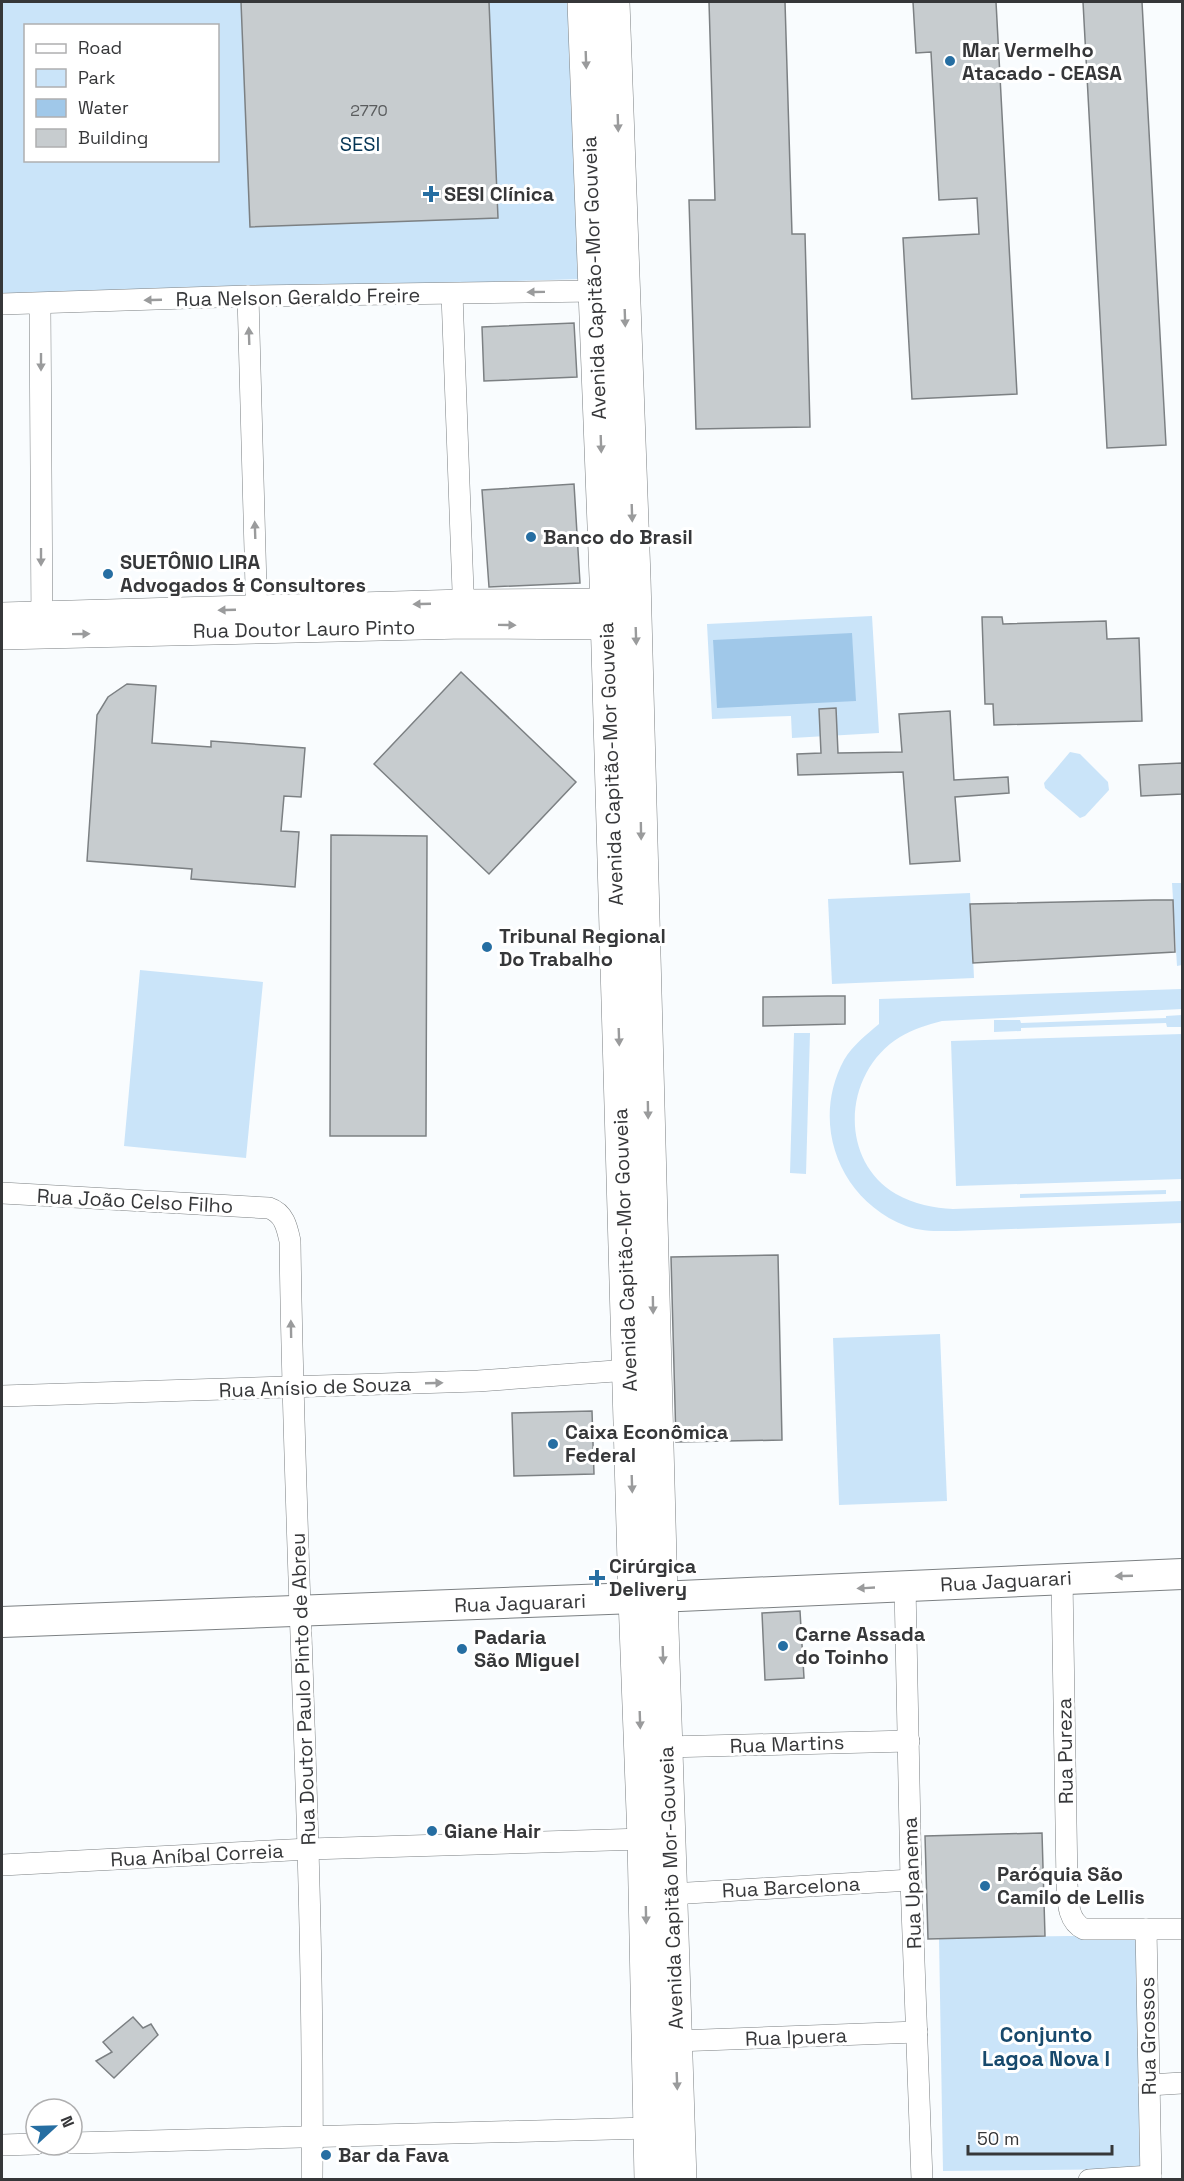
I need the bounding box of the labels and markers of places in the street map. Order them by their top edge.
place label: Mar Vermelho Atacado - CEASA [962,37,1122,86]
marker: Mar Vermelho Atacado - CEASA [943,54,957,68]
place label: SESI Clínica [444,181,555,207]
marker: SESI Clínica [422,185,440,203]
place label: Banco do Brasil [543,524,693,550]
marker: Banco do Brasil [524,530,538,544]
place label: SUETÔNIO LIRA Advogados & Consultores [120,549,366,598]
marker: SUETÔNIO LIRA Advogados & Consultores [101,567,115,581]
place label: Tribunal Regional Do Trabalho [499,923,666,972]
marker: Tribunal Regional Do Trabalho [480,940,494,954]
place label: Caixa Econômica Federal [565,1419,729,1468]
marker: Caixa Econômica Federal [546,1437,560,1451]
place label: Cirúrgica Delivery [609,1553,697,1602]
marker: Cirúrgica Delivery [590,1571,604,1585]
place label: Carne Assada do Toinho [795,1621,926,1670]
place label: Padaria São Miguel [474,1624,580,1673]
marker: Carne Assada do Toinho [776,1639,790,1653]
marker: Padaria São Miguel [455,1642,469,1656]
place label: Giane Hair [444,1818,541,1844]
marker: Giane Hair [425,1824,439,1838]
place label: Paróquia São Camilo de Lellis [997,1861,1145,1910]
marker: Paróquia São Camilo de Lellis [978,1879,992,1893]
place label: Bar da Fava [338,2142,449,2168]
marker: Bar da Fava [319,2148,333,2162]

